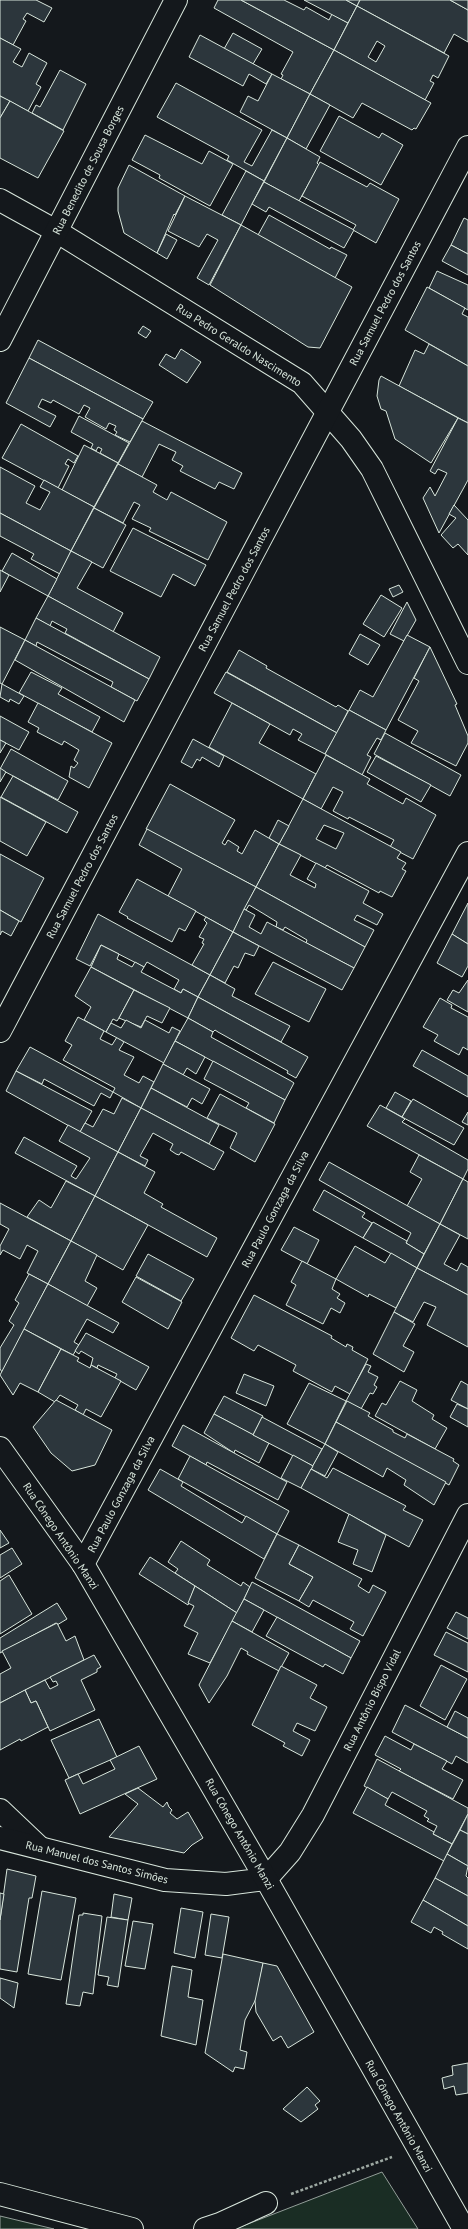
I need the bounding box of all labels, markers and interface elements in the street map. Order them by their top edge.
street label: Rua Benedito de Sousa Borges [49,103,127,237]
street label: Rua Samuel Pedro dos Santos [346,238,424,368]
street label: Rua Pedro Geraldo Nascimento [174,301,304,390]
street label: Rua Samuel Pedro dos Santos [195,524,273,654]
street label: Rua Samuel Pedro dos Santos [43,811,121,941]
street label: Rua Paulo Gonzaga da Silva [238,1148,312,1270]
street label: Rua Paulo Gonzaga da Silva [84,1433,158,1555]
street label: Rua Cônego Antônio Manzi [20,1480,102,1592]
street label: Rua Antônio Bispo Vidal [340,1646,404,1753]
street label: Rua Cônego Antônio Manzi [202,1776,278,1892]
street label: Rua Manuel dos Santos Simões [24,1838,170,1887]
street label: Rua Cônego Antônio Manzi [362,2057,436,2175]

